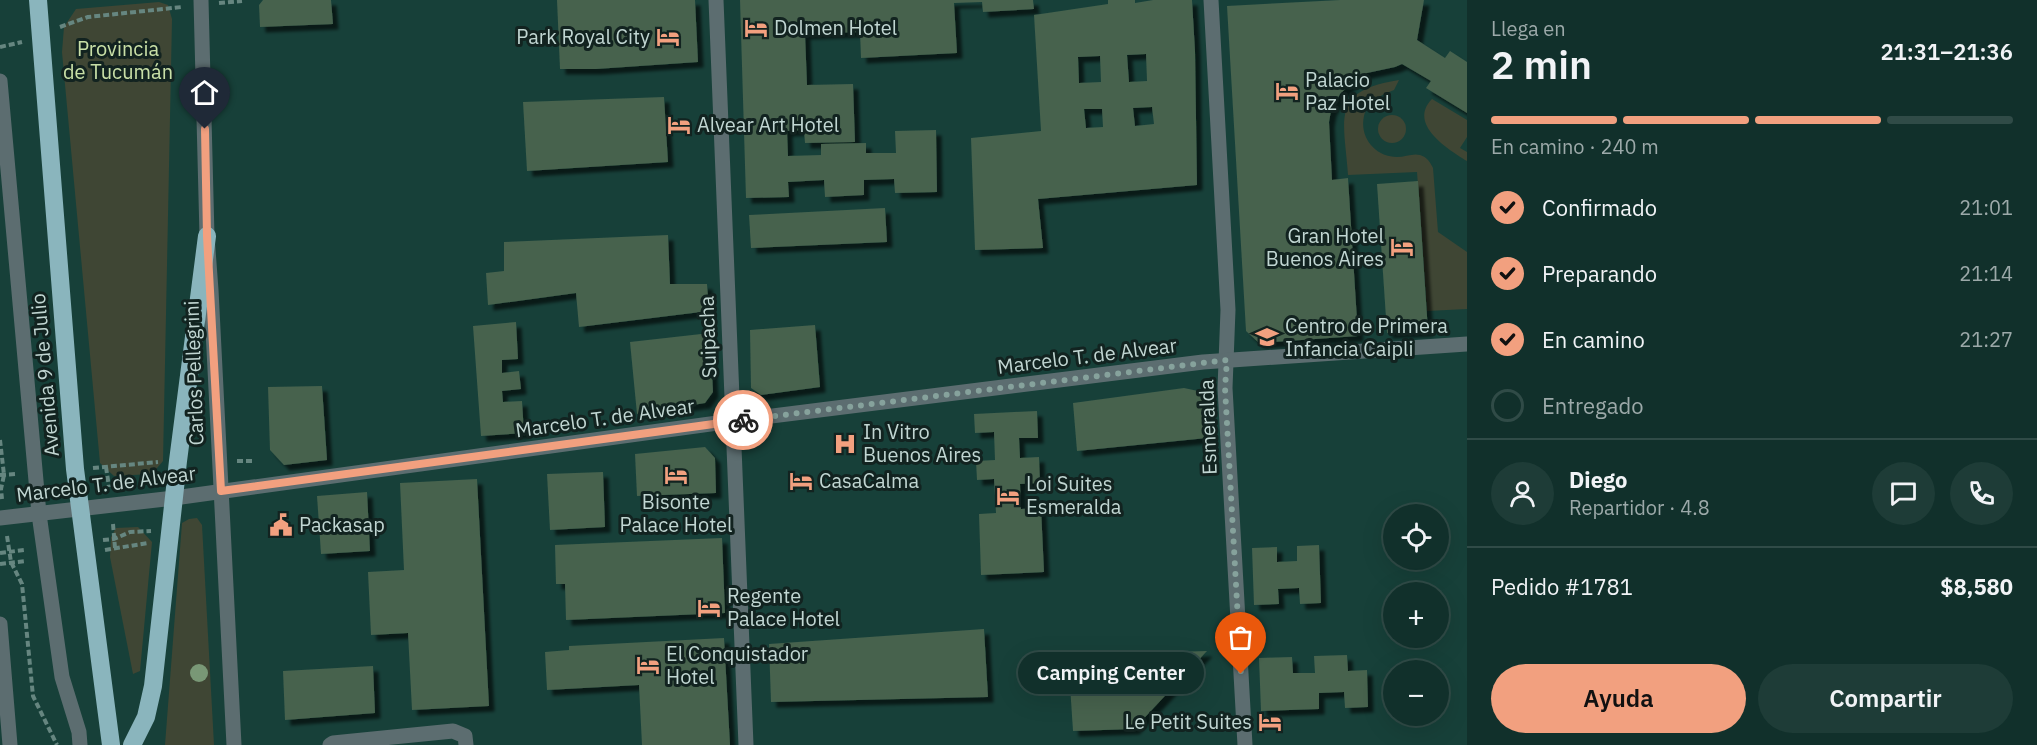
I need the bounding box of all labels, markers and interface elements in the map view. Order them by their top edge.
place label: Dolmen Hotel [774,14,897,41]
hotel icon: Dolmen Hotel [743,15,769,41]
text: Llega en [1491,15,1566,42]
place label: Park Royal City [516,23,650,50]
hotel icon: Park Royal City [655,24,681,50]
park label: Provincia de Tucumán [63,35,173,85]
text: 21:31–21:36 [1880,37,2013,66]
text: 2 min [1491,39,1592,90]
place label: Palacio Paz Hotel [1305,66,1390,116]
pin [179,67,230,129]
icon: home [188,76,221,109]
hotel icon: Palacio Paz Hotel [1274,78,1300,104]
place label: Alvear Art Hotel [697,111,839,138]
hotel icon: Alvear Art Hotel [666,112,692,138]
text: En camino · 240 m [1491,133,1659,160]
icon: check [1491,191,1524,224]
text: Confirmado [1542,193,1657,222]
text: 21:01 [1959,194,2013,221]
place label: Gran Hotel Buenos Aires [1266,222,1384,272]
hotel icon: Gran Hotel Buenos Aires [1389,234,1415,260]
icon: check [1491,257,1524,290]
text: Preparando [1542,259,1657,288]
text: 21:14 [1959,260,2013,287]
street label: Avenida 9 de Julio [24,292,65,458]
street label: Suipacha [693,295,722,379]
street label: Carlos Pellegrini [177,300,210,446]
place label: Centro de Primera Infancia Caipli [1285,312,1448,362]
icon: check [1491,323,1524,356]
school or university icon: Centro de Primera Infancia Caipli [1254,324,1280,350]
text: En camino [1542,325,1645,354]
text: 21:27 [1959,326,2013,353]
street label: Marcelo T. de Alvear [996,331,1178,380]
street label: Esmeralda [1192,379,1223,475]
courier [713,390,773,450]
text: Entregado [1542,391,1643,420]
street label: Marcelo T. de Alvear [514,392,696,443]
icon: bike [727,404,760,437]
place label: In Vitro Buenos Aires [863,418,981,468]
hospital icon: In Vitro Buenos Aires [832,431,858,457]
street label: Marcelo T. de Alvear [15,459,197,508]
hotel icon: Bisonte Palace Hotel [663,462,689,488]
button: person [1491,462,1554,525]
button: chat [1872,462,1935,525]
button: phone [1950,462,2013,525]
text: Diego [1569,465,1627,494]
place label: CasaCalma [819,467,920,494]
hotel icon: CasaCalma [788,468,814,494]
place label: Loi Suites Esmeralda [1026,470,1122,520]
hotel icon: Loi Suites Esmeralda [995,483,1021,509]
place label: Bisonte Palace Hotel [619,488,733,538]
text: Repartidor · 4.8 [1569,494,1710,521]
map controls [1383,504,1449,726]
button: locate [1383,504,1449,570]
place label: Packasap [299,511,385,538]
public building icon: Packasap [268,512,294,538]
text: Pedido #1781 [1491,572,1633,601]
text: $8,580 [1940,572,2013,601]
place label: Regente Palace Hotel [727,582,840,632]
button: + [1383,582,1449,648]
hotel icon: Regente Palace Hotel [696,595,722,621]
pin [1215,612,1266,674]
icon: bag [1224,621,1257,654]
place label: El Conquistador Hotel [666,640,808,690]
hotel icon: El Conquistador Hotel [635,652,661,678]
callout: Camping Center [1019,653,1205,695]
text: Camping Center [1037,659,1185,686]
button: − [1383,660,1449,726]
button: Ayuda [1491,664,1746,733]
button: Compartir [1758,664,2013,733]
place label: Le Petit Suites [1124,708,1252,735]
hotel icon: Le Petit Suites [1257,709,1283,735]

